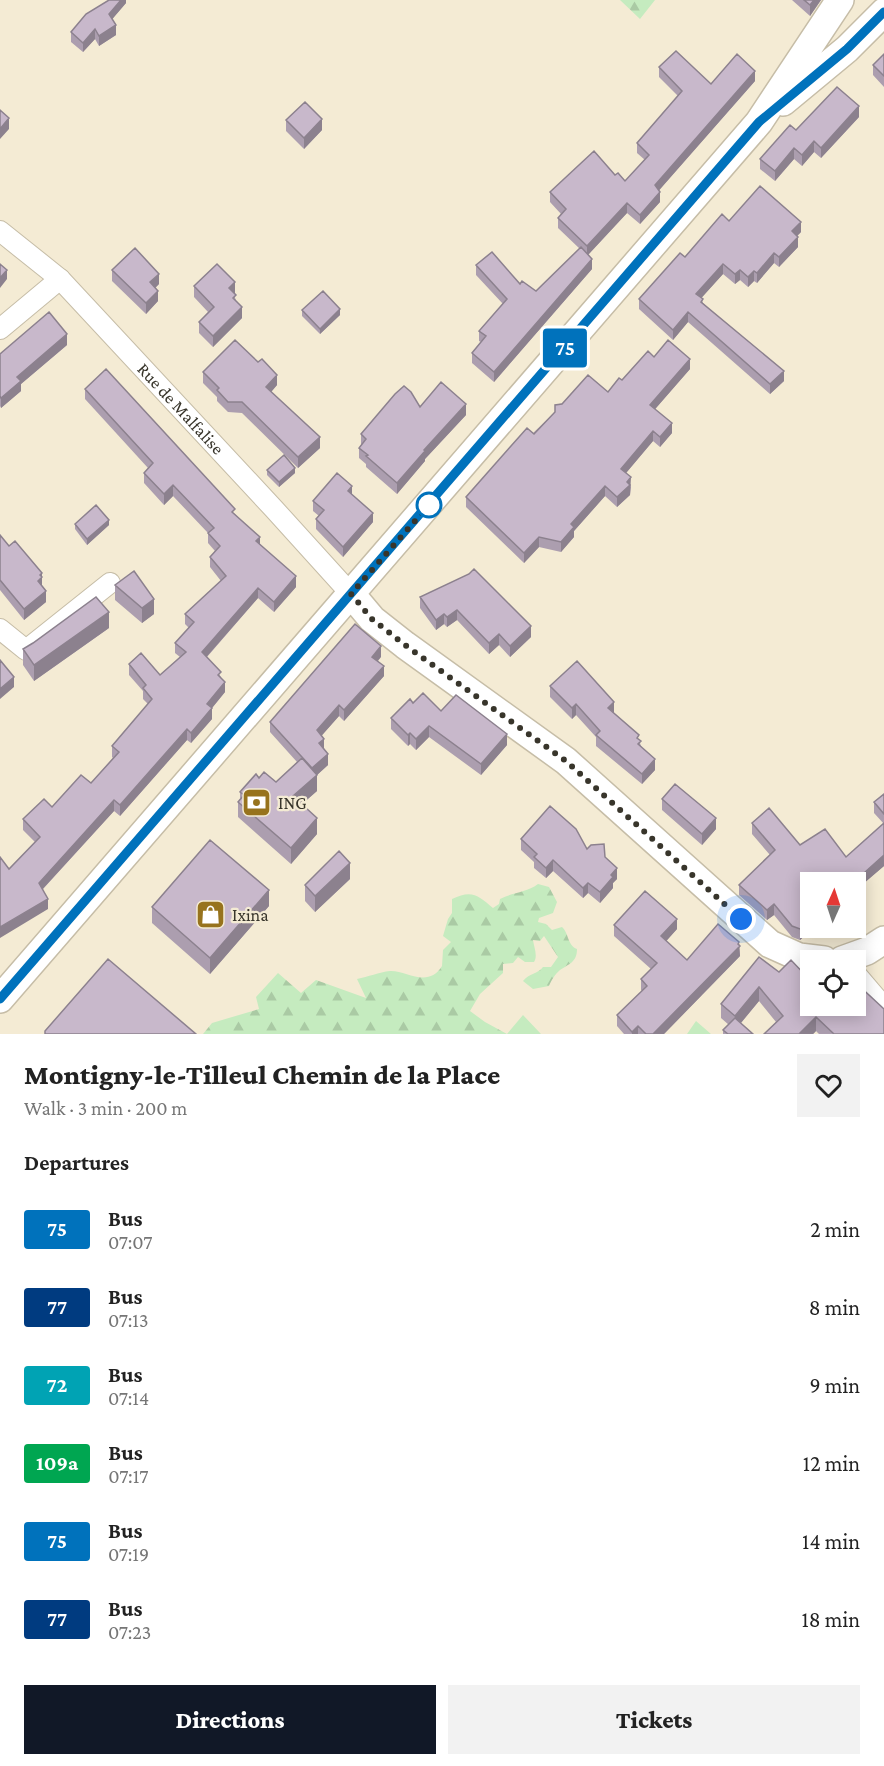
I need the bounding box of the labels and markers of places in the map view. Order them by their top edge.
unlabelled marker [416,492,442,518]
bank icon: ING [241,787,273,819]
place label: ING [278,793,307,813]
shop icon: Ixina [195,899,227,931]
place label: Ixina [232,905,269,925]

